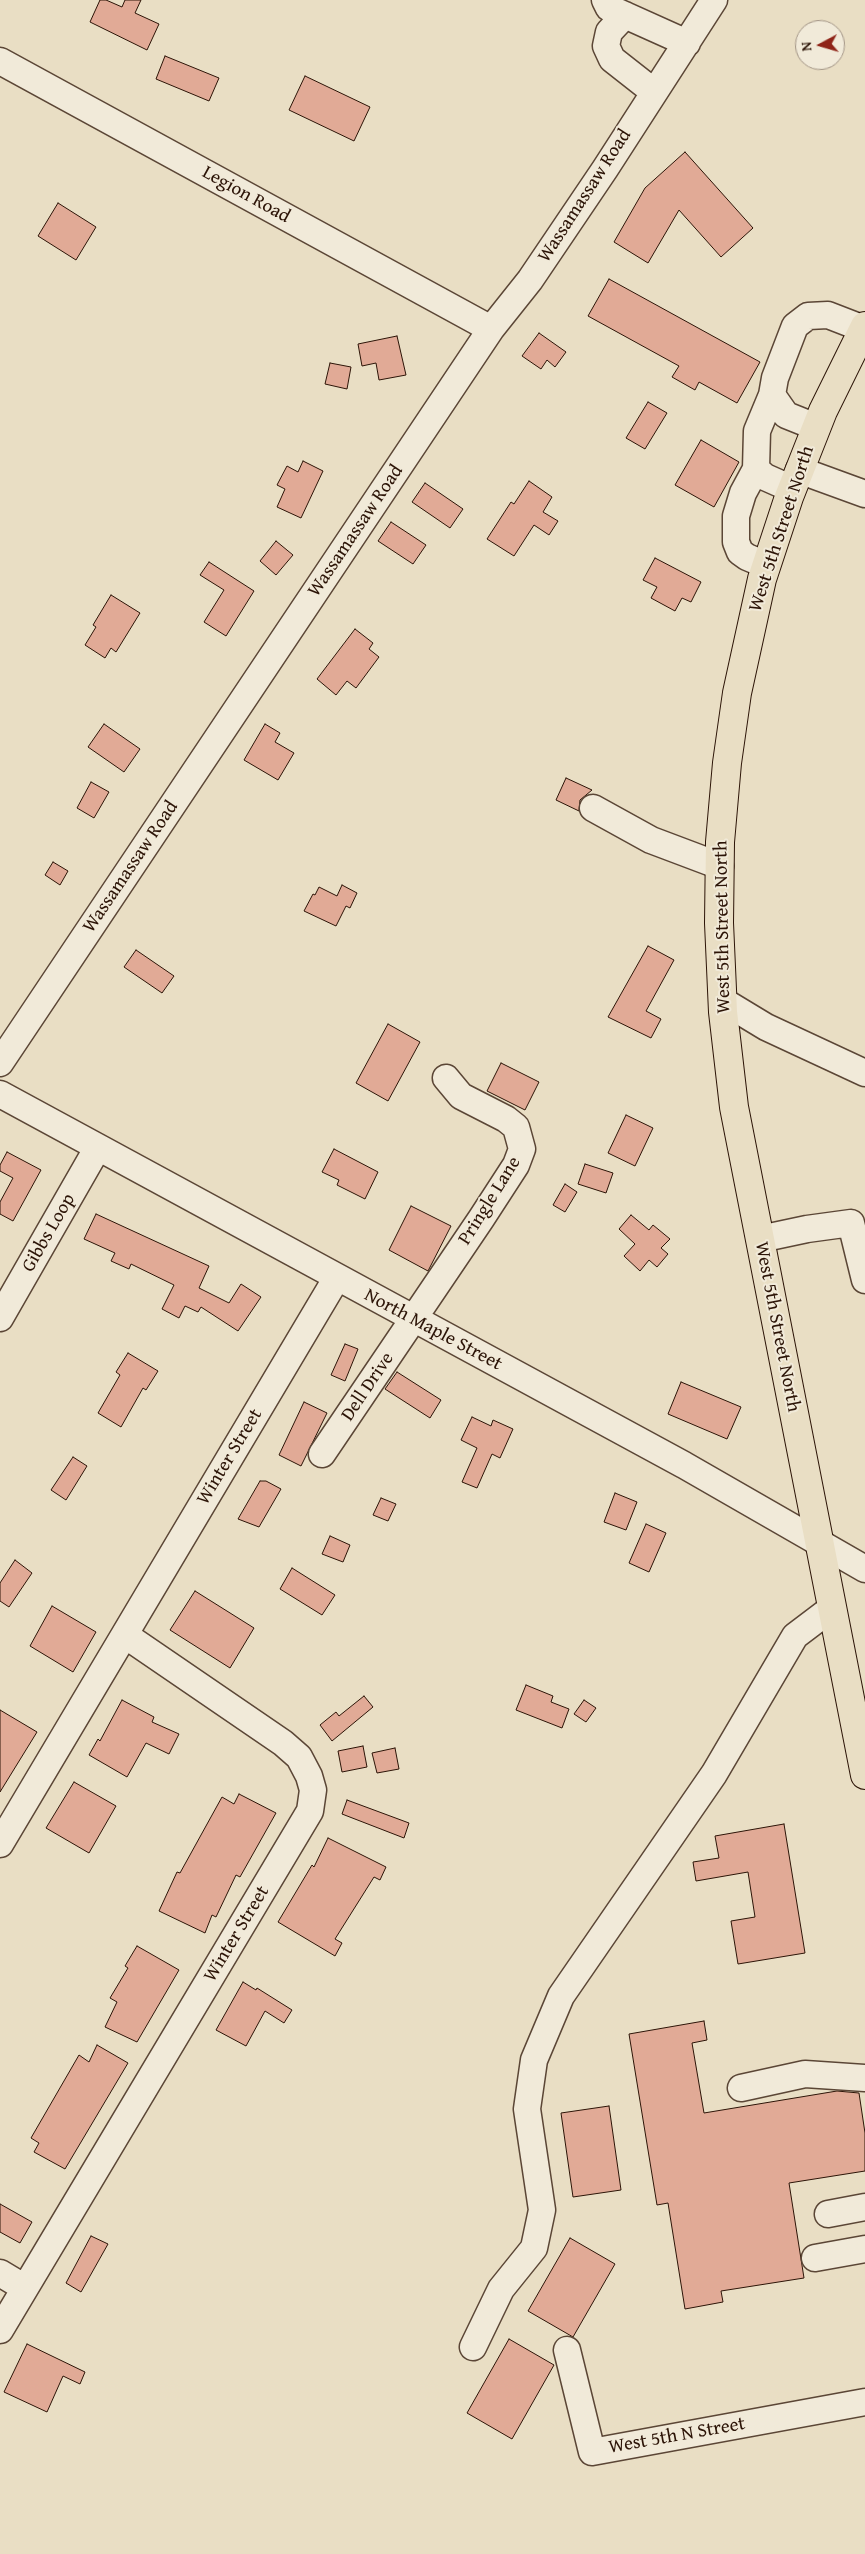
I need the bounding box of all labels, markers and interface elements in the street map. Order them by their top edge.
north arrow [795,20,845,70]
text: N [796,41,817,52]
street label: Wassamassaw Road [533,125,637,267]
street label: Legion Road [198,161,294,229]
street label: West 5th Street North [744,443,820,615]
street label: Wassamassaw Road [303,461,409,601]
street label: Wassamassaw Road [78,797,184,937]
street label: West 5th Street North [710,840,736,1014]
street label: Pringle Lane [454,1153,526,1249]
street label: Gibbs Loop [17,1190,81,1276]
street label: West 5th Street North [749,1240,805,1414]
street label: North Maple Street [360,1284,506,1376]
street label: Dell Drive [337,1348,399,1426]
street label: Winter Street [192,1405,268,1509]
street label: Winter Street [199,1882,275,1986]
street label: West 5th N Street [607,2413,747,2459]

